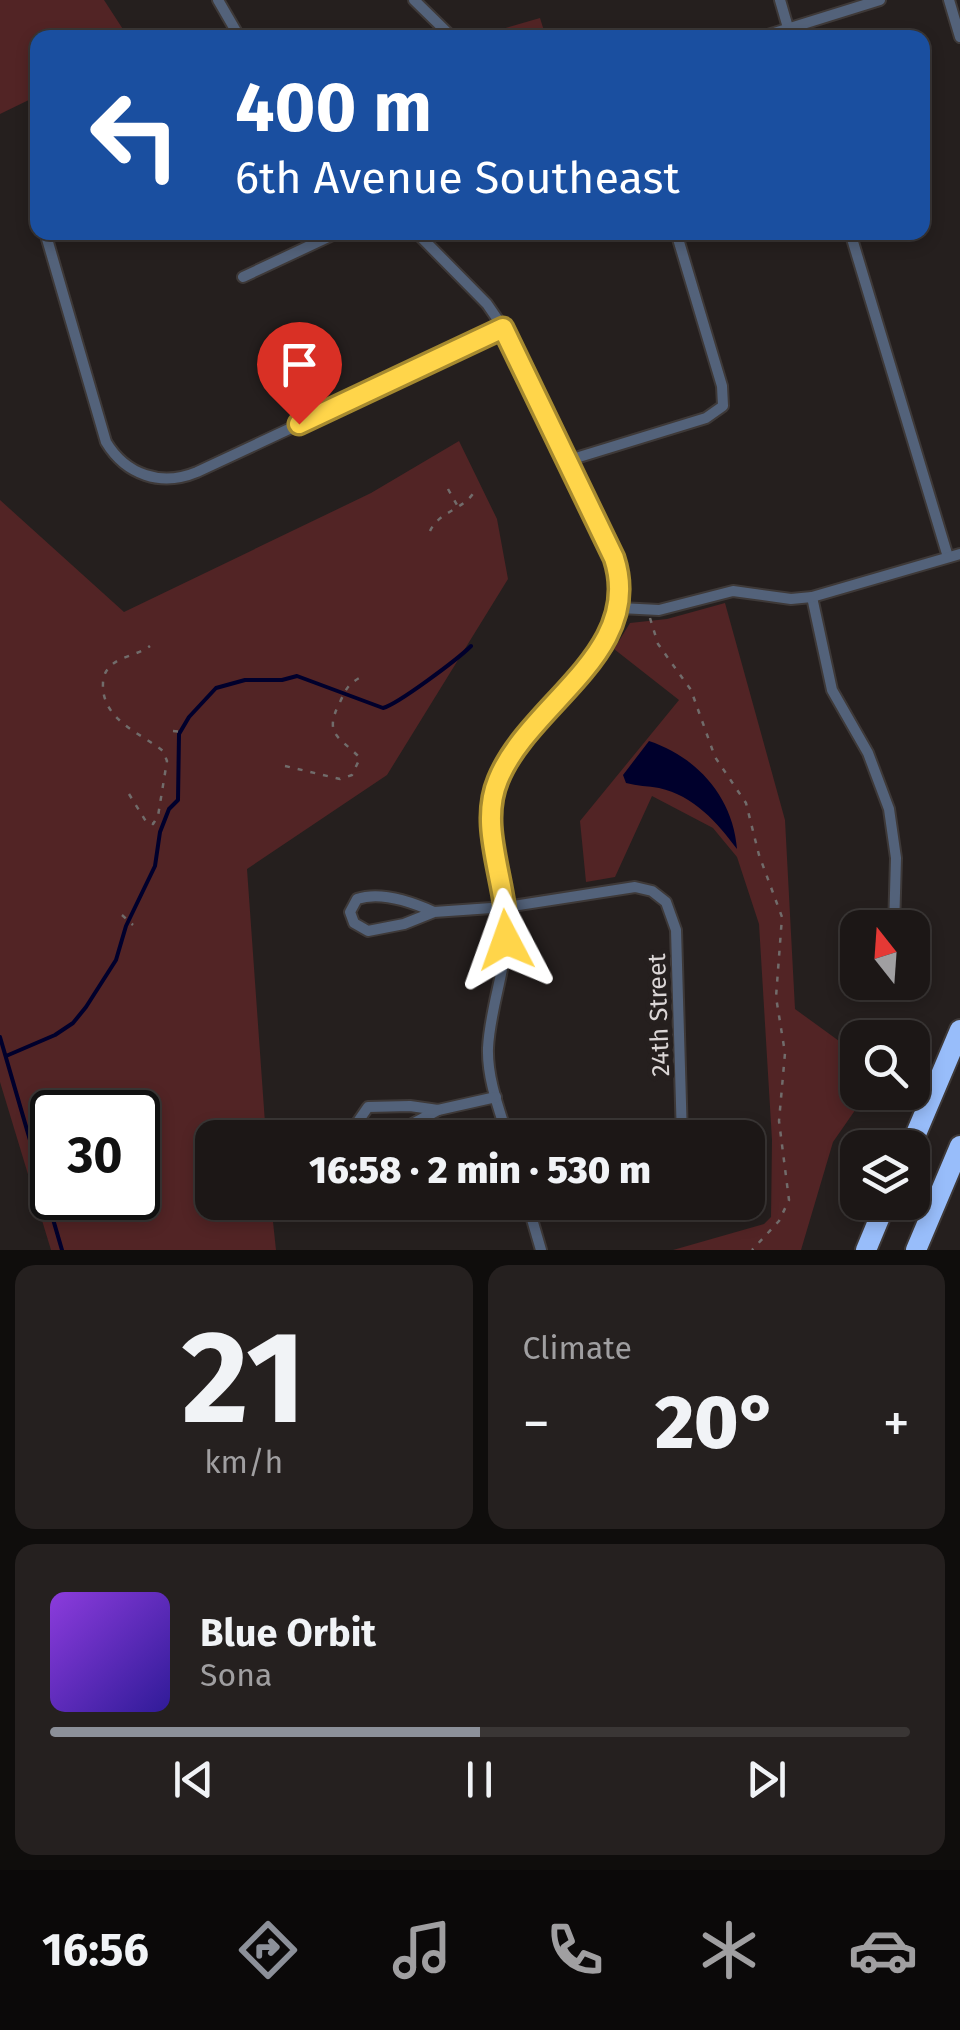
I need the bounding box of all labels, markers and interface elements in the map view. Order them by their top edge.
text: 400 m [235,66,432,150]
icon: left [70,70,200,200]
text: 6th Avenue Southeast [235,151,680,205]
pin [257,322,342,425]
icon: arrive [272,337,327,392]
position arrow [454,888,558,992]
north arrow [840,910,930,1000]
map controls [840,910,930,1220]
street label: 24th Street [642,952,676,1077]
button: search [840,1020,930,1110]
speed limit sign: 30 [30,1090,160,1220]
button: layers [840,1130,930,1220]
text: 16:58 · 2 min · 530 m [309,1147,651,1193]
text: 21 [181,1300,306,1456]
text: Climate [523,1329,632,1367]
text: 20° [655,1378,778,1468]
text: − [523,1391,550,1457]
text: + [883,1391,910,1457]
text: km/h [204,1443,283,1481]
text: Blue Orbit [200,1610,376,1656]
text: Sona [200,1656,272,1694]
icon: previous [166,1752,221,1807]
icon: pause [452,1752,507,1807]
icon: next [739,1752,794,1807]
icon: directions [233,1915,303,1985]
icon: music [387,1915,457,1985]
icon: phone [540,1915,610,1985]
icon: climate [694,1915,764,1985]
icon: car [848,1915,918,1985]
text: 16:56 [42,1923,149,1977]

